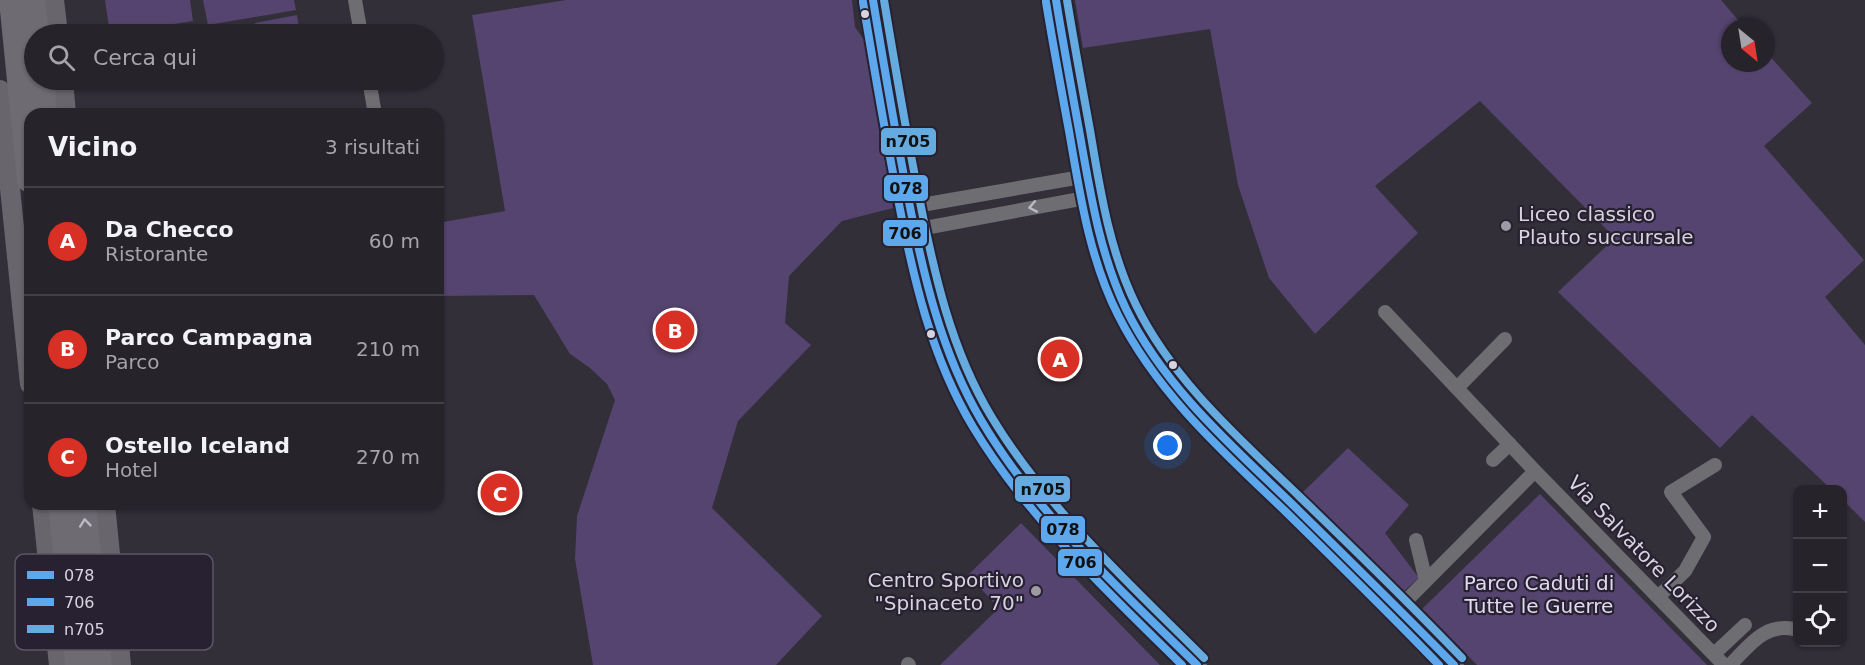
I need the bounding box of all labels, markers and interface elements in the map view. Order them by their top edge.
unlabelled marker [859,8,871,20]
north arrow [1721,18,1775,72]
search box [24,24,444,90]
icon: search [45,41,78,74]
text: Cerca qui [93,45,197,70]
line badge: n705 [880,127,937,156]
text: Vicino [48,132,137,162]
text: n705 [886,132,930,151]
text: 3 risultati [325,135,420,159]
line badge: 078 [883,174,929,202]
text: 078 [889,179,923,198]
one-way arrow [1029,200,1039,213]
place label: Liceo classico Plauto succursale [1518,202,1694,249]
text: Da Checco [105,217,234,242]
line badge: 706 [882,219,928,247]
marker: Liceo classico Plauto succursale [1499,219,1513,233]
text: 706 [888,224,922,243]
text: A [60,229,75,253]
text: 60 m [369,229,420,253]
text: Ristorante [105,242,208,266]
pin: B [656,308,694,352]
text: Parco Campagna [105,325,313,350]
unlabelled marker [925,328,937,340]
pin: A [1040,336,1080,382]
text: B [60,337,75,361]
text: 210 m [356,337,420,361]
text: Parco [105,350,159,374]
unlabelled marker [1167,359,1179,371]
your location [1153,431,1182,460]
text: Ostello Iceland [105,433,290,458]
text: C [60,445,75,469]
text: 270 m [356,445,420,469]
text: Hotel [105,458,158,482]
pin: C [480,470,520,516]
street label: Via Salvatore Lorizzo [1563,471,1725,637]
line badge: n705 [1014,475,1071,503]
text: n705 [1021,480,1065,499]
map controls [1793,485,1847,647]
button: + [1793,485,1847,539]
line badge: 078 [1040,515,1086,544]
one-way arrow [79,519,92,528]
text: 078 [1046,520,1080,539]
button: − [1793,539,1847,593]
line badge: 706 [1057,548,1103,577]
text: 706 [1063,553,1097,572]
legend [15,554,213,650]
text: 078 [64,566,95,585]
place label: Centro Sportivo "Spinaceto 70" [868,568,1024,615]
park label: Parco Caduti di Tutte le Guerre [1464,571,1614,618]
marker: Centro Sportivo "Spinaceto 70" [1029,584,1043,598]
text: 706 [64,593,95,612]
button: locate [1793,593,1847,647]
text: n705 [64,620,105,639]

